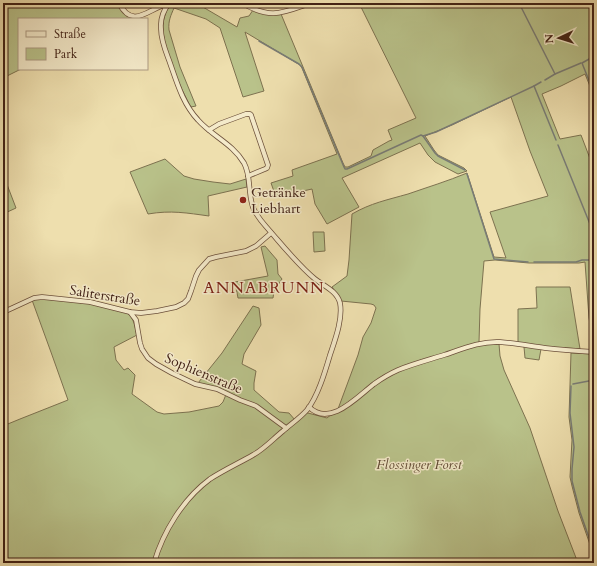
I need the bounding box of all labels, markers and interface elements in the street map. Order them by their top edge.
legend [18,18,148,70]
north arrow [539,18,579,58]
text: Straße [54,26,86,42]
text: N [542,33,557,44]
text: Park [54,46,78,62]
place label: Getränke Liebhart [251,183,306,218]
marker: Getränke Liebhart [238,195,248,205]
district label: ANNABRUNN [203,277,325,299]
street label: Saliterstraße [68,281,142,310]
street label: Sophienstraße [162,349,246,398]
park label: Flossinger Forst [376,455,463,474]

